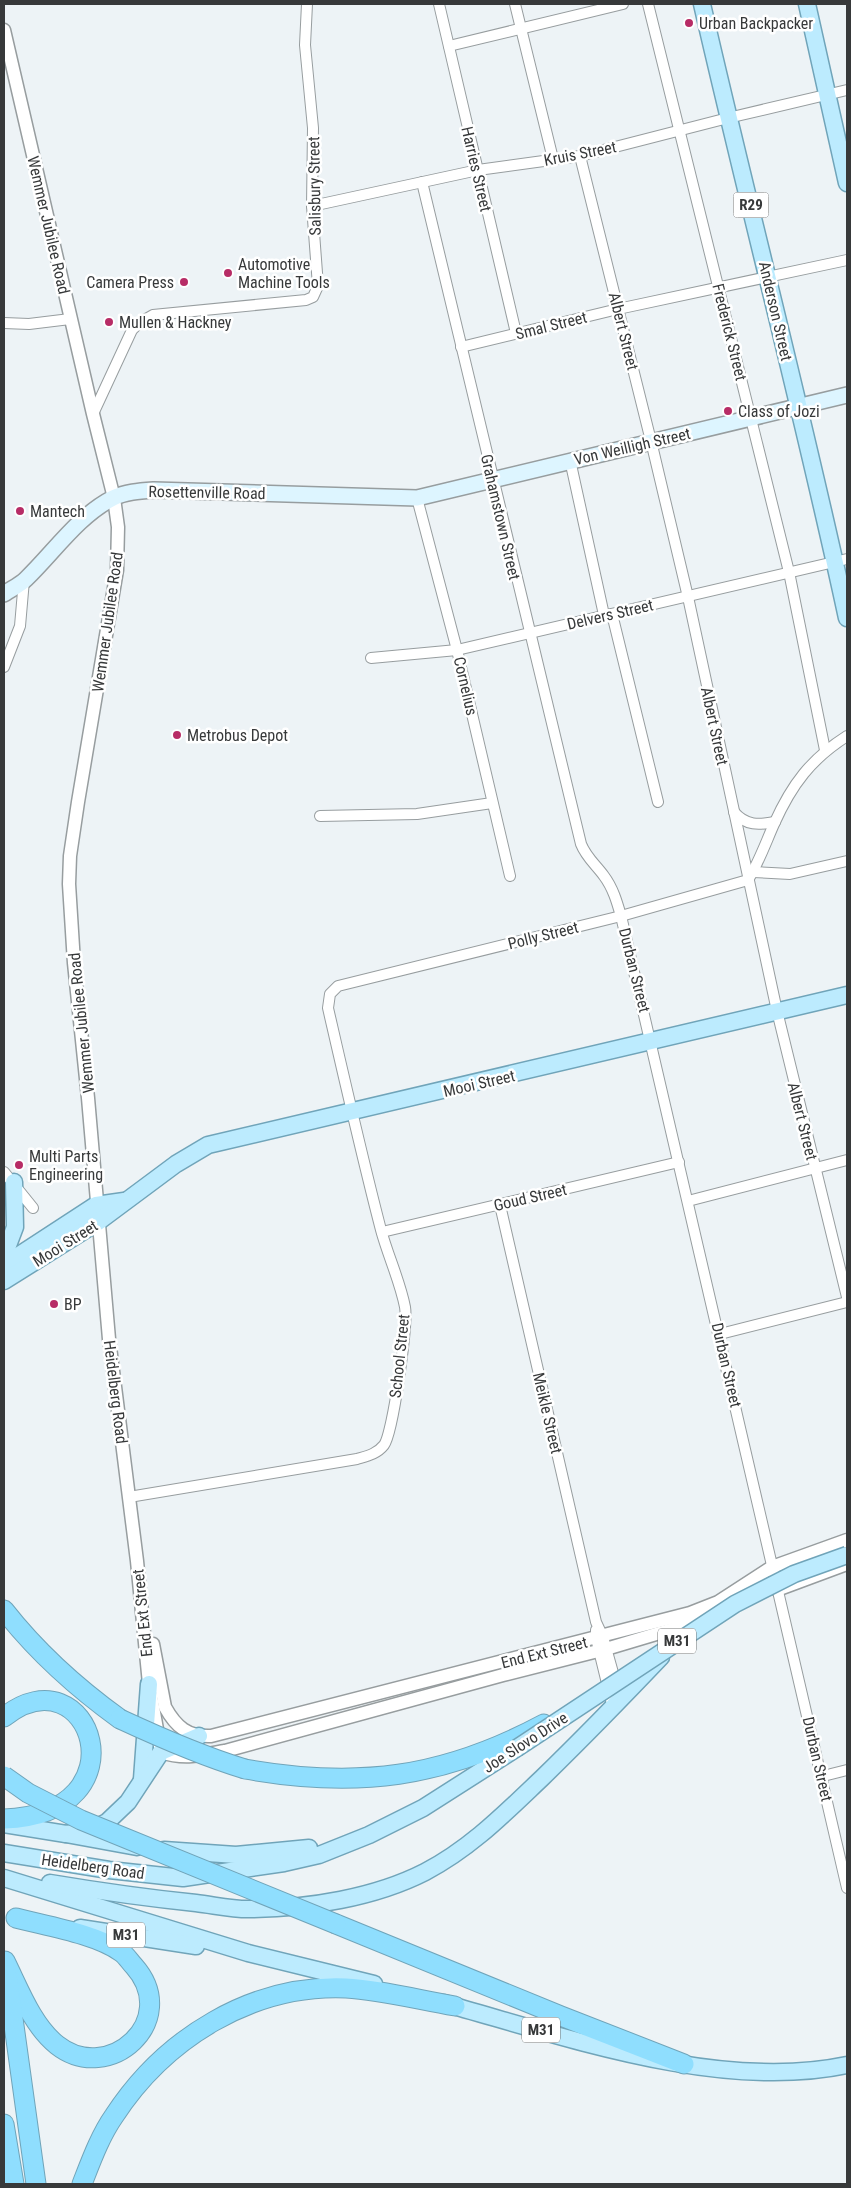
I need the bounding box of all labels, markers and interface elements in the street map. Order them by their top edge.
place label: Urban Backpacker [699,14,813,33]
marker: Urban Backpacker [683,17,695,29]
street label: Harries Street [457,125,496,214]
street label: Salisbury Street [304,136,325,236]
street label: Kruis Street [542,137,618,170]
street label: Wemmer Jubilee Road [23,154,74,296]
road number: R29 [734,192,768,218]
place label: Automotive Machine Tools [238,255,330,292]
street label: Anderson Street [755,260,796,363]
marker: Automotive Machine Tools [222,267,234,279]
place label: Camera Press [86,273,174,292]
marker: Camera Press [178,276,190,288]
street label: Frederick Street [708,282,751,383]
street label: Albert Street [605,290,642,372]
street label: Smal Street [513,307,589,344]
place label: Mullen & Hackney [119,313,232,332]
marker: Mullen & Hackney [103,316,115,328]
place label: Class of Jozi [738,402,820,421]
marker: Class of Jozi [722,405,734,417]
street label: Von Weilligh Street [572,424,692,469]
street label: Grahamstown Street [477,452,524,582]
street label: Rosettenville Road [148,482,266,503]
place label: Mantech [30,502,85,521]
marker: Mantech [14,505,26,517]
street label: Wemmer Jubilee Road [88,551,127,693]
street label: Delvers Street [565,595,655,634]
street label: Cornelius [450,655,481,717]
street label: Albert Street [697,685,732,767]
place label: Metrobus Depot [187,726,288,745]
marker: Metrobus Depot [171,729,183,741]
street label: Polly Street [506,917,581,953]
street label: Durban Street [615,926,654,1014]
street label: Wemmer Jubilee Road [65,952,98,1094]
street label: Mooi Street [441,1066,517,1101]
street label: Albert Street [784,1080,821,1162]
place label: Multi Parts Engineering [29,1147,103,1184]
marker: Multi Parts Engineering [13,1159,25,1171]
street label: Goud Street [492,1180,569,1215]
street label: Mooi Street [29,1216,101,1271]
place label: BP [64,1295,82,1314]
marker: BP [48,1298,60,1310]
street label: School Street [386,1313,413,1399]
street label: Durban Street [708,1321,746,1410]
street label: Heidelberg Road [100,1339,131,1445]
street label: Meikle Street [529,1371,566,1456]
street label: End Ext Street [128,1568,157,1658]
road number: M31 [658,1628,696,1654]
street label: End Ext Street [499,1633,589,1672]
street label: Joe Slovo Drive [479,1708,571,1777]
street label: Durban Street [799,1715,837,1804]
street label: Heidelberg Road [40,1850,146,1883]
road number: M31 [107,1922,145,1948]
road number: M31 [522,2018,560,2042]

